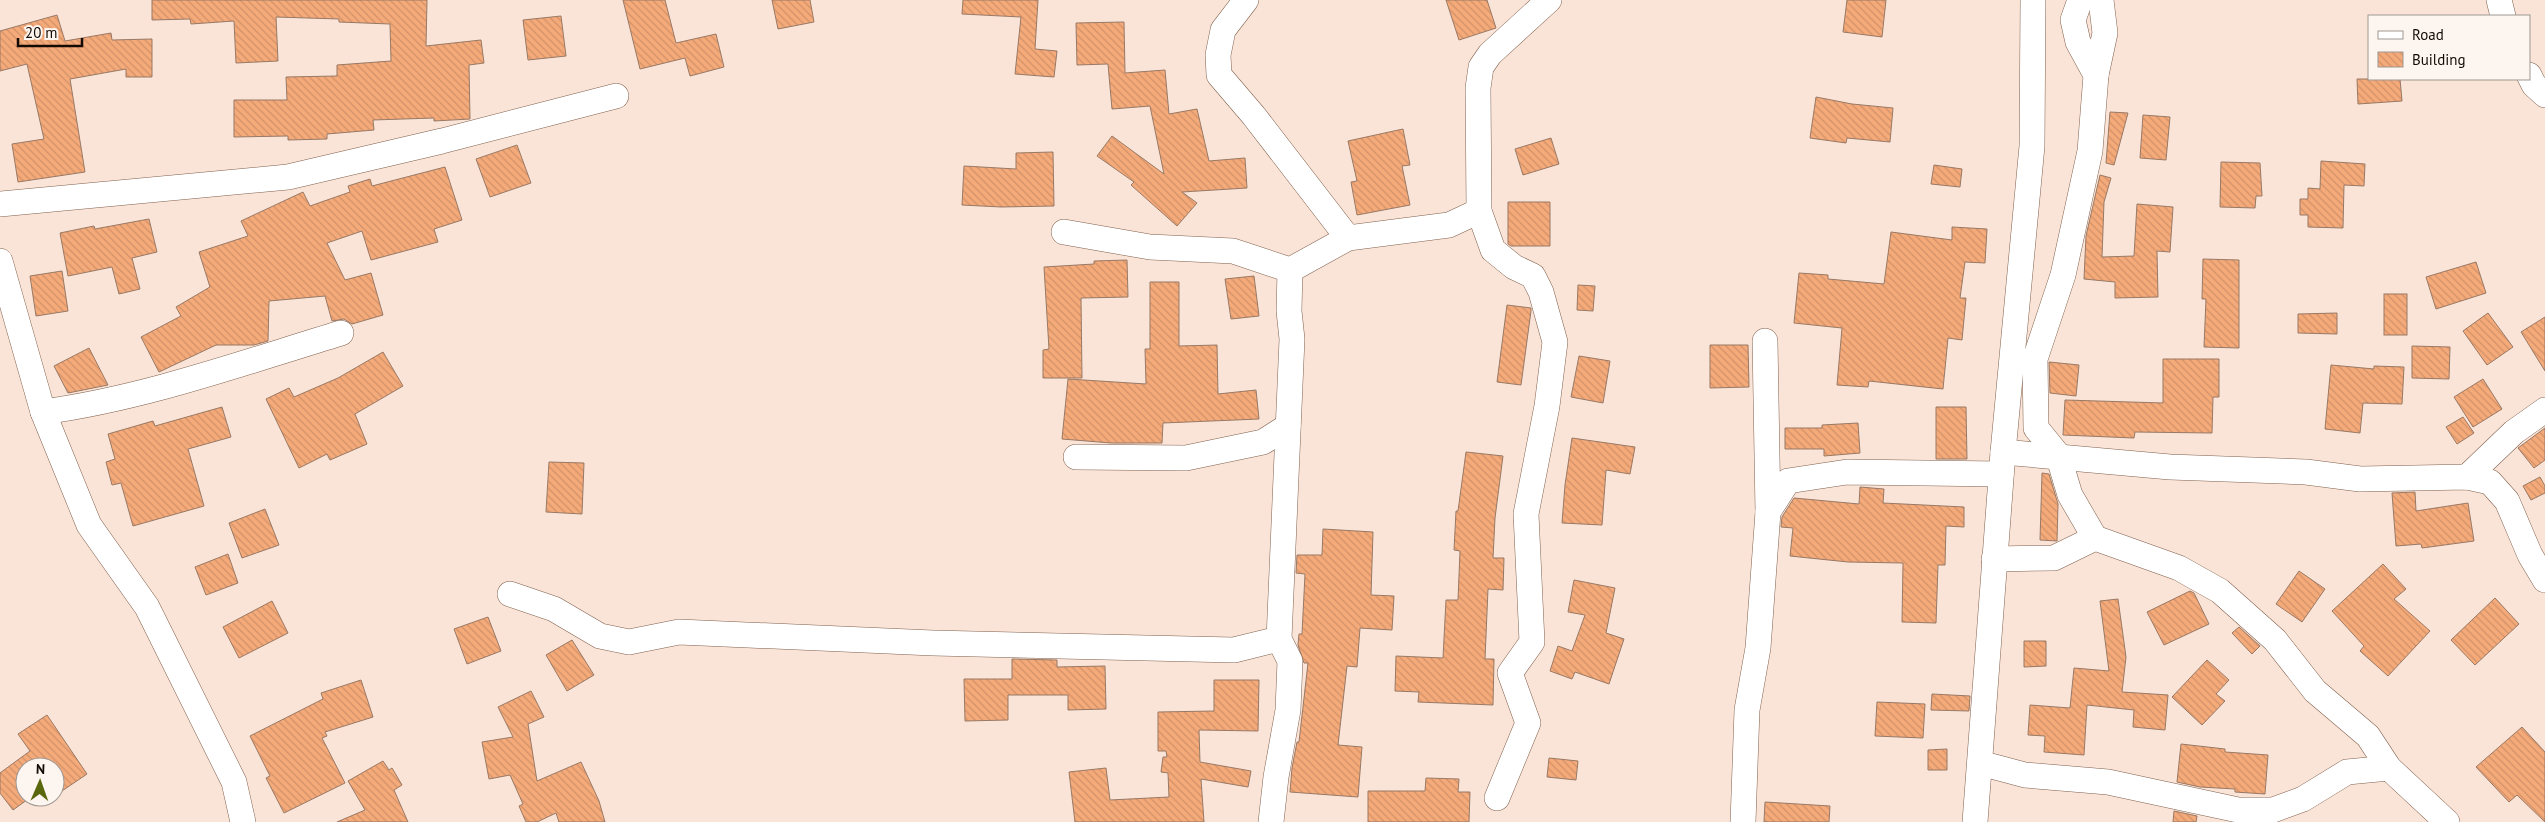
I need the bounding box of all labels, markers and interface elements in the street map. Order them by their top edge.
scale bar [18,15,81,47]
legend [2368,15,2530,80]
text: 20 m [25,23,58,42]
text: Road [2412,25,2444,44]
text: Building [2412,50,2466,69]
north arrow [15,757,65,807]
text: N [36,760,45,778]

